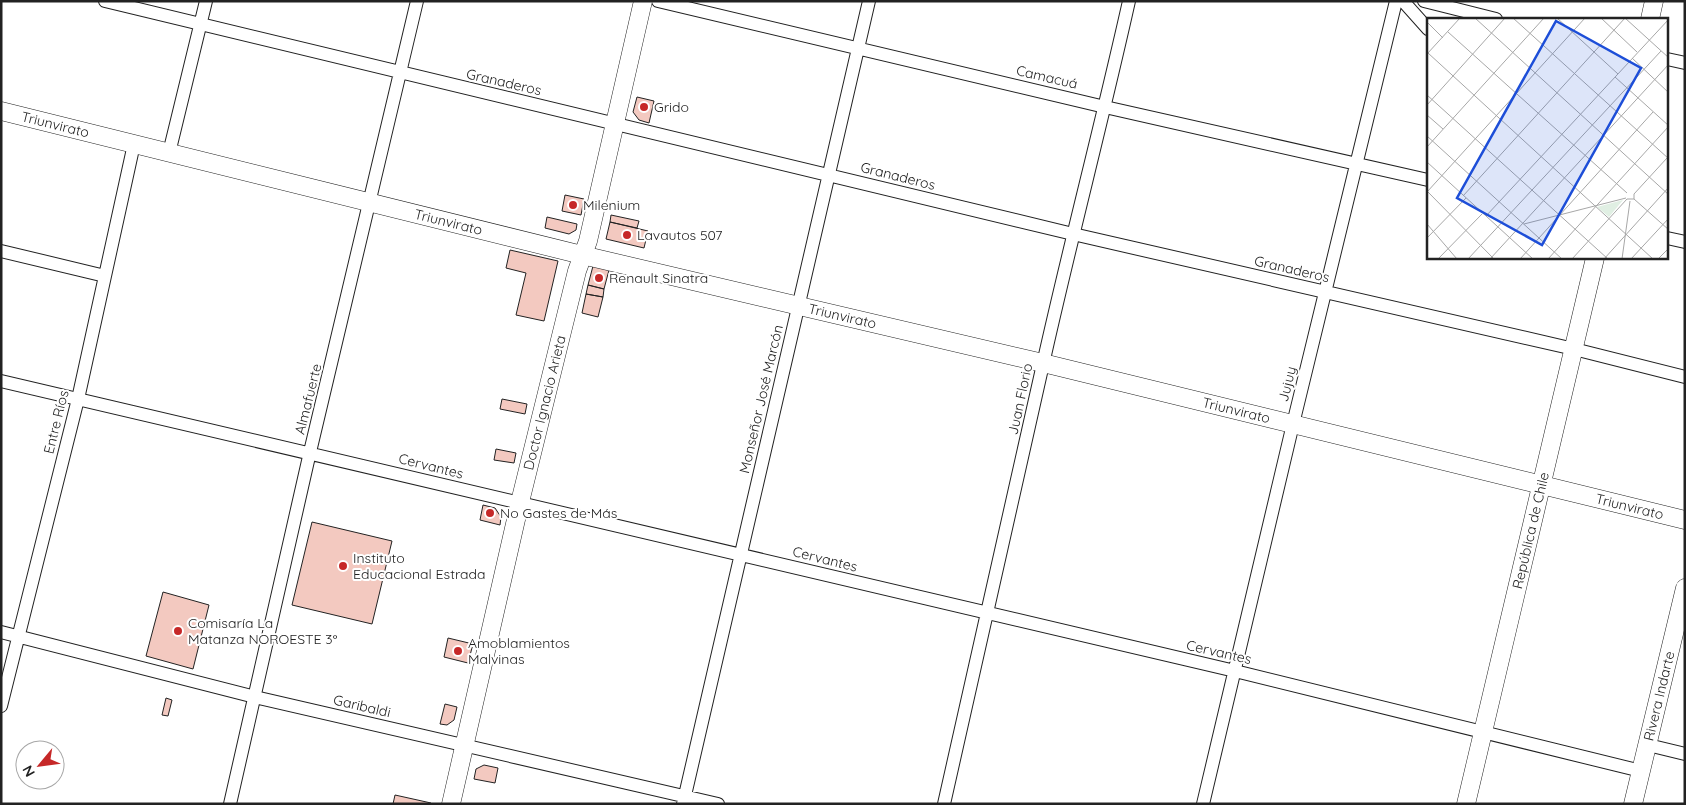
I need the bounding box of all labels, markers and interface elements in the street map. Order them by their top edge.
inset map [1427,18,1668,259]
street label: Camacuá [1014,61,1080,93]
street label: Granaderos [465,65,543,99]
place label: Grido [654,98,689,116]
marker: Grido [638,101,650,113]
street label: Triunvirato [20,107,91,142]
street label: Granaderos [859,158,937,194]
place label: Milenium [583,196,640,214]
marker: Milenium [567,199,579,211]
street label: Triunvirato [413,205,484,239]
place label: Lavautos 507 [637,226,722,244]
marker: Lavautos 507 [621,229,633,241]
street label: Granaderos [1253,252,1331,286]
place label: Renault Sinatra [609,269,708,287]
marker: Renault Sinatra [593,272,605,284]
street label: Triunvirato [807,299,878,333]
street label: Monseñor José Marcón [735,323,787,475]
street label: Doctor Ignacio Arieta [519,333,570,472]
street label: Almafuerte [291,362,326,436]
street label: Juan Florio [1004,362,1036,436]
street label: Jujuy [1274,365,1300,403]
street label: Entre Ríos [39,388,73,456]
street label: Triunvirato [1200,393,1272,427]
street label: Cervantes [397,449,465,483]
street label: República de Chile [1508,470,1553,591]
street label: Triunvirato [1594,489,1665,523]
place label: No Gastes de Más [500,504,617,522]
marker: No Gastes de Más [484,507,496,519]
street label: Cervantes [791,542,859,576]
place label: Instituto Educacional Estrada [353,549,486,583]
marker: Instituto Educacional Estrada [337,560,349,572]
place label: Comisaría La Matanza NOROESTE 3° [188,614,338,648]
marker: Comisaría La Matanza NOROESTE 3° [172,625,184,637]
place label: Amoblamientos Malvinas [468,634,570,668]
street label: Cervantes [1185,636,1253,668]
marker: Amoblamientos Malvinas [452,645,464,657]
street label: Rivera Indarte [1639,649,1678,743]
street label: Garibaldi [332,691,392,721]
north arrow [15,740,65,790]
text: N [18,762,39,780]

